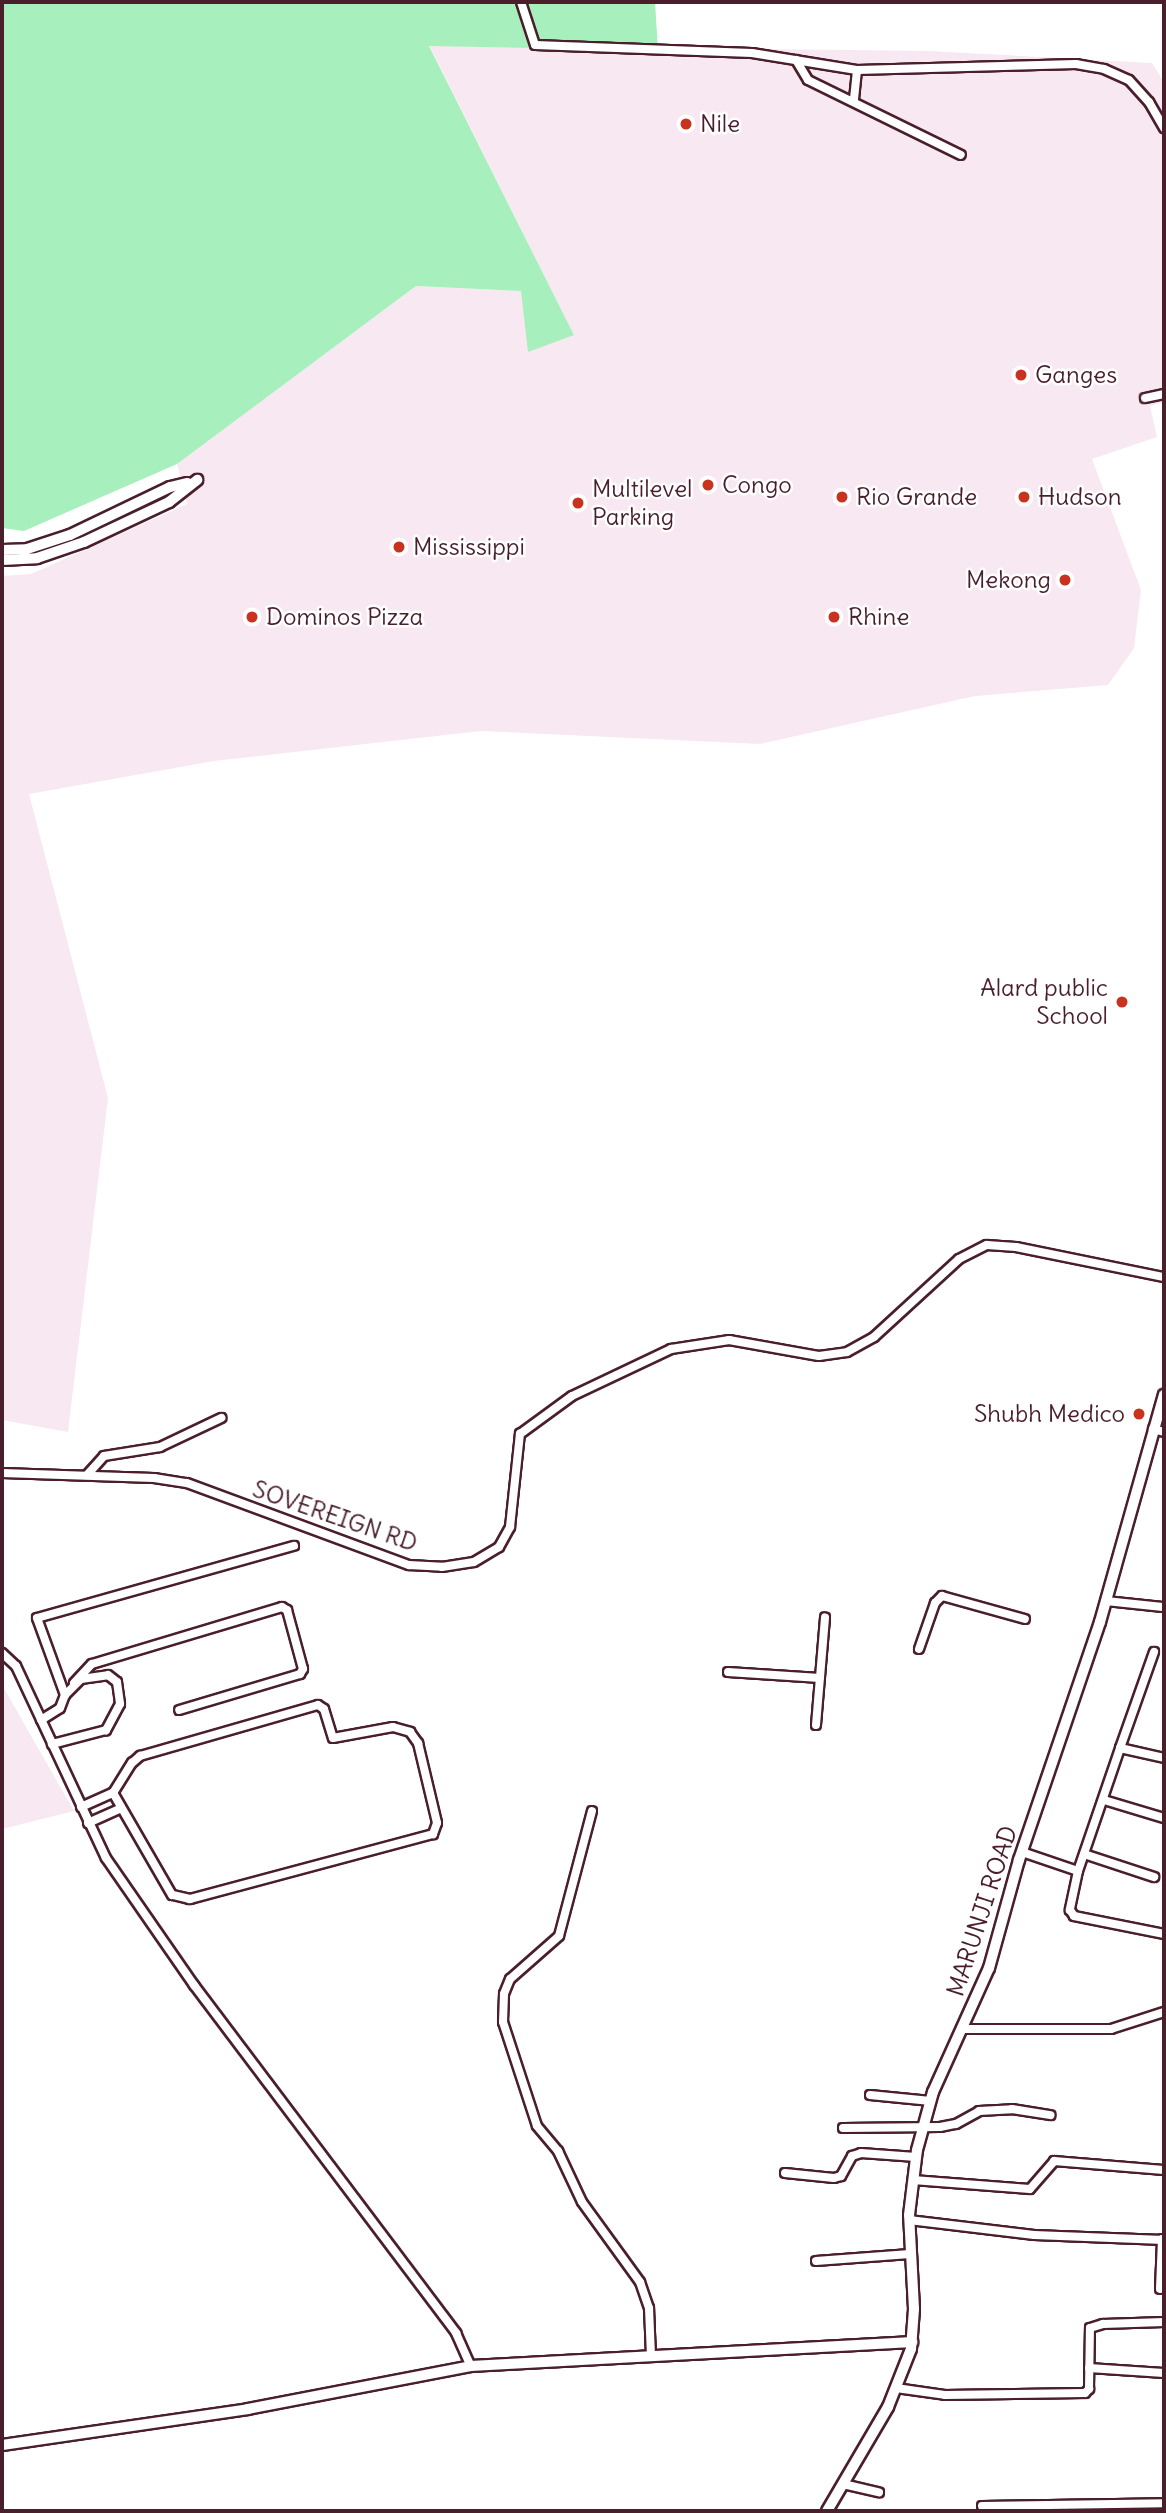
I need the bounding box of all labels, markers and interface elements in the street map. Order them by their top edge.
place label: Nile [700,110,740,138]
marker: Nile [678,116,694,132]
place label: Ganges [1035,361,1117,389]
marker: Ganges [1013,367,1029,383]
place label: Congo [722,471,792,499]
place label: Multilevel Parking [592,475,692,531]
marker: Congo [700,477,716,493]
place label: Rio Grande [856,483,977,511]
place label: Hudson [1038,483,1122,511]
marker: Rio Grande [834,489,850,505]
marker: Hudson [1016,489,1032,505]
marker: Multilevel Parking [570,495,586,511]
place label: Mississippi [413,533,525,561]
marker: Mississippi [391,539,407,555]
place label: Mekong [966,566,1051,594]
marker: Mekong [1057,572,1073,588]
place label: Dominos Pizza [266,603,423,631]
place label: Rhine [848,603,909,631]
marker: Dominos Pizza [244,609,260,625]
marker: Rhine [826,609,842,625]
place label: Alard public School [980,974,1108,1030]
marker: Alard public School [1114,994,1130,1010]
place label: Shubh Medico [974,1400,1125,1428]
marker: Shubh Medico [1131,1406,1147,1422]
street label: SOVEREIGN RD [249,1474,421,1558]
street label: MARUNJI ROAD [941,1822,1023,2000]

